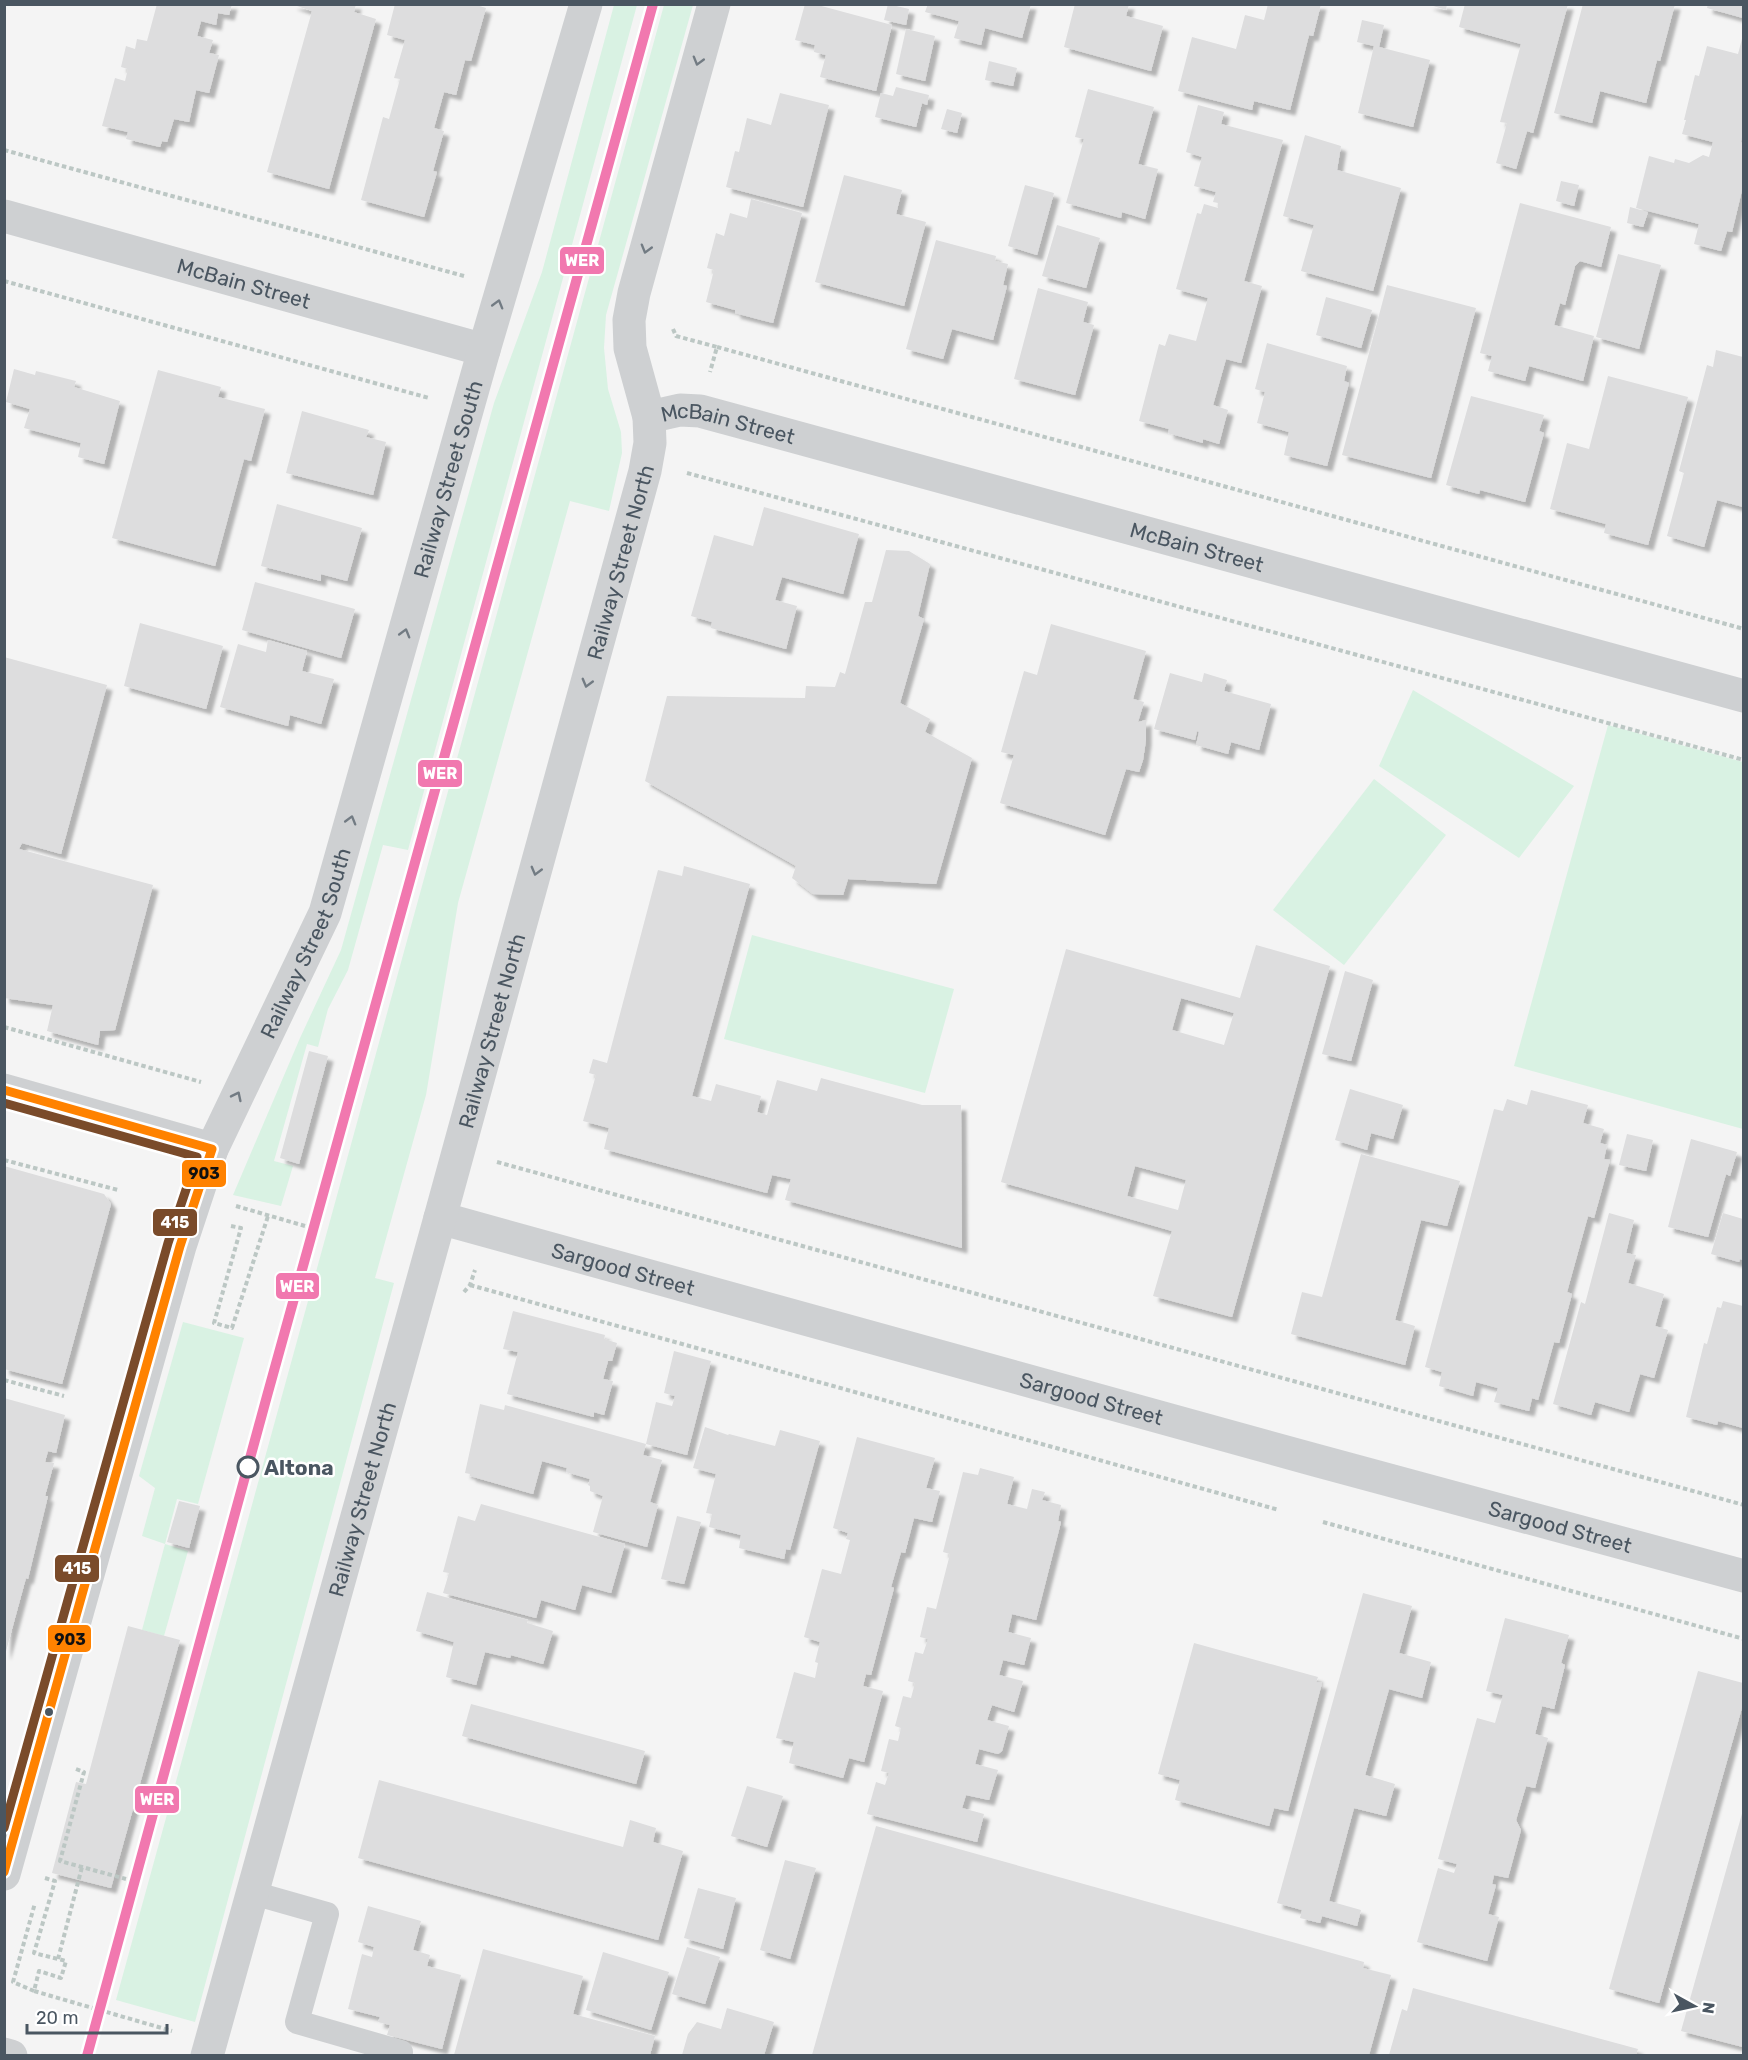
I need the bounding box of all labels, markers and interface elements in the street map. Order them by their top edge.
one-way arrow [693,56,706,66]
one-way arrow [641,243,653,254]
line badge: WER [559,246,605,275]
text: WER [565,251,599,270]
street label: McBain Street [174,252,313,313]
one-way arrow [491,299,503,310]
street label: Railway Street South [408,377,487,581]
street label: McBain Street [658,397,798,449]
street label: Railway Street North [581,462,659,662]
street label: McBain Street [1127,516,1267,577]
one-way arrow [397,628,410,638]
one-way arrow [582,677,594,688]
line badge: WER [417,759,463,788]
text: WER [423,764,457,783]
one-way arrow [344,815,357,825]
street label: Railway Street South [254,845,355,1042]
one-way arrow [530,866,543,876]
street label: Railway Street North [453,930,530,1131]
one-way arrow [230,1092,241,1103]
line badge: 903 [181,1159,227,1188]
text: 903 [188,1164,220,1183]
line badge: 415 [152,1208,198,1237]
text: 415 [161,1213,189,1232]
street label: Sargood Street [549,1237,698,1300]
line badge: WER [275,1272,320,1300]
text: WER [280,1277,314,1296]
street label: Sargood Street [1017,1366,1166,1430]
street label: Railway Street North [323,1399,401,1599]
place label: Altona [264,1455,334,1480]
marker: Altona [237,1456,259,1478]
street label: Sargood Street [1486,1495,1635,1558]
line badge: 415 [54,1554,100,1583]
text: 415 [63,1559,91,1578]
line badge: 903 [47,1624,92,1653]
text: 903 [54,1630,86,1649]
unlabelled marker [43,1706,55,1718]
line badge: WER [134,1785,180,1814]
text: WER [140,1790,174,1809]
north arrow [1664,1976,1724,2036]
scale bar [27,1997,166,2035]
text: N [1698,2001,1719,2015]
text: 20 m [36,2007,78,2029]

